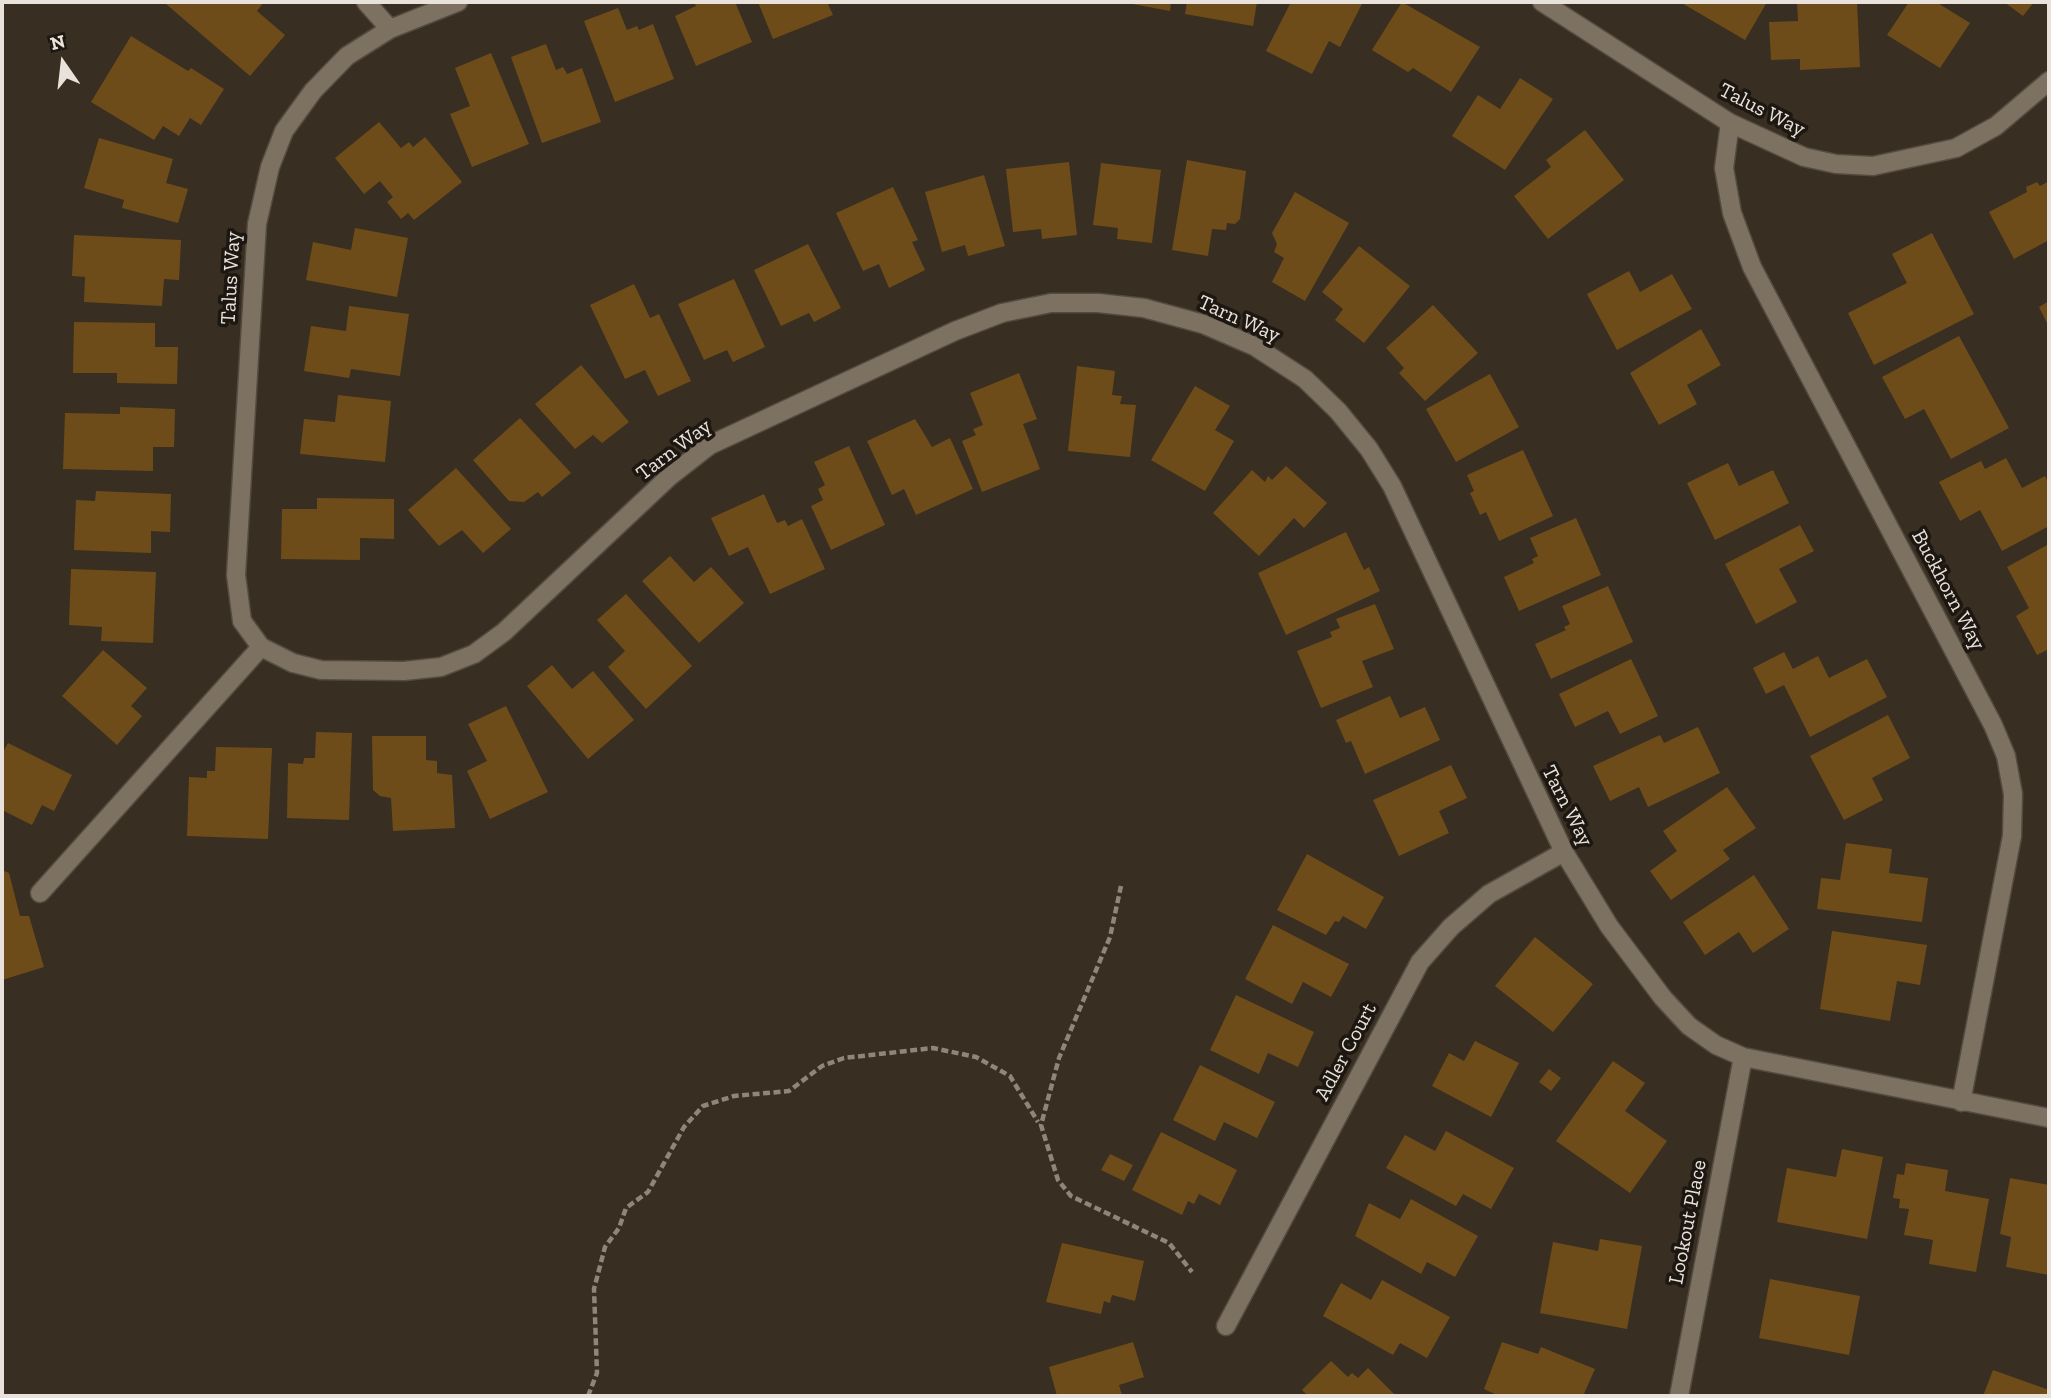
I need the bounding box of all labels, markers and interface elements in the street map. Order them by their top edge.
north arrow [28,28,98,98]
text: N [48,29,68,55]
street label: Talus Way [1715,78,1809,142]
street label: Talus Way [216,231,246,325]
street label: Tarn Way [1194,290,1284,348]
street label: Tarn Way [632,414,716,486]
street label: Buckhorn Way [1906,526,1990,654]
street label: Tarn Way [1536,761,1598,851]
street label: Adler Court [1310,999,1382,1105]
street label: Lookout Place [1664,1158,1712,1286]

